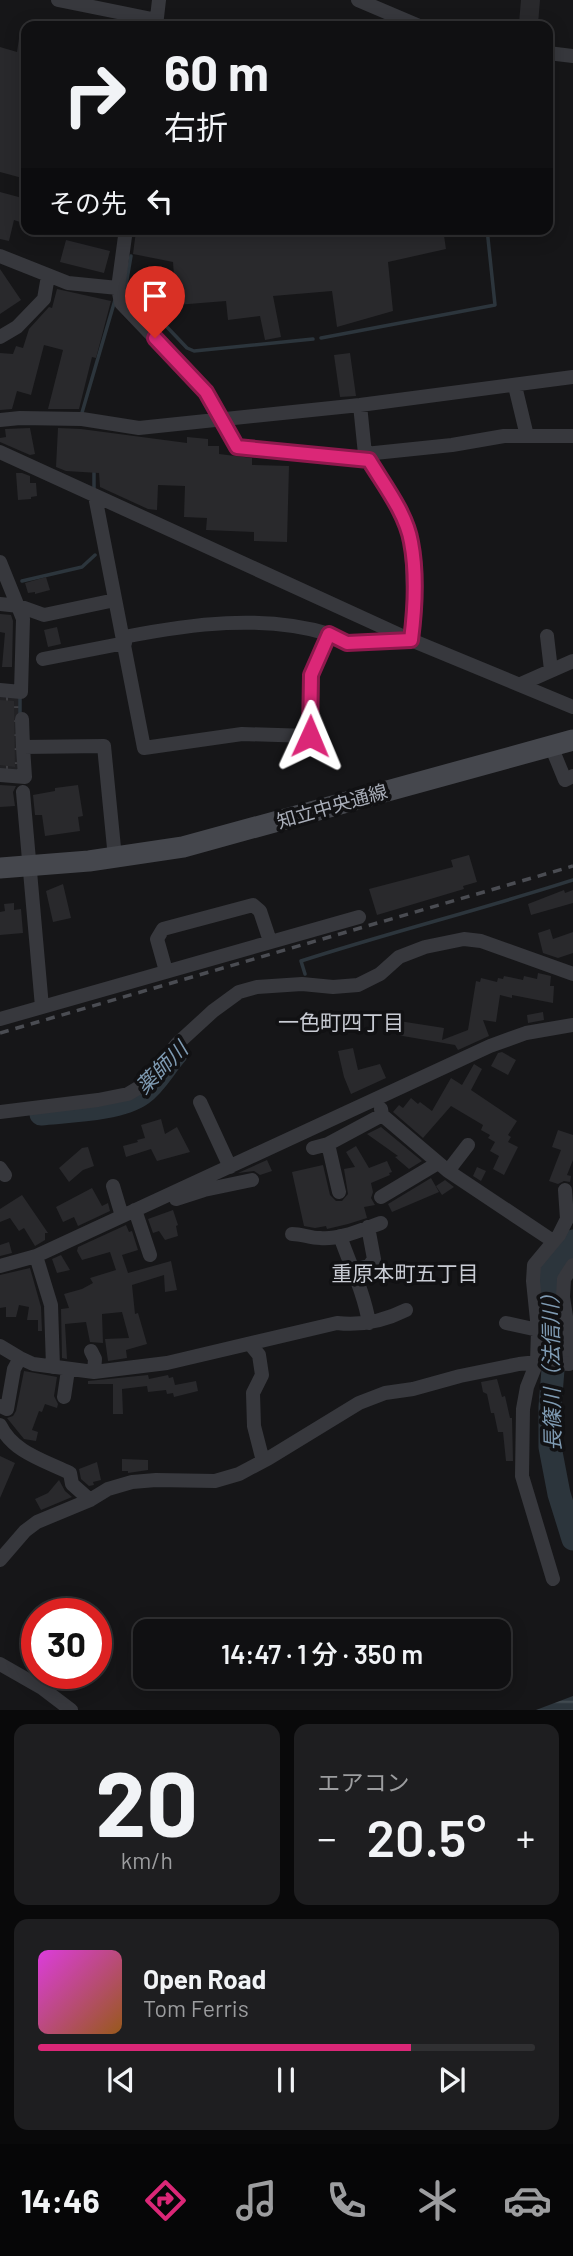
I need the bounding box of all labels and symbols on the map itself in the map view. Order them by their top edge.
pin [125,266,185,338]
position arrow [273,699,347,773]
street label: 知立中央通線 [274,779,390,832]
district label: 一色町四丁目 [278,1009,404,1034]
water label: 薬師川 [130,1034,193,1098]
district label: 重原本町五丁目 [332,1260,479,1285]
water label: 長篠川（法信川） [537,1283,564,1451]
speed limit sign: 30 [21,1598,112,1689]

